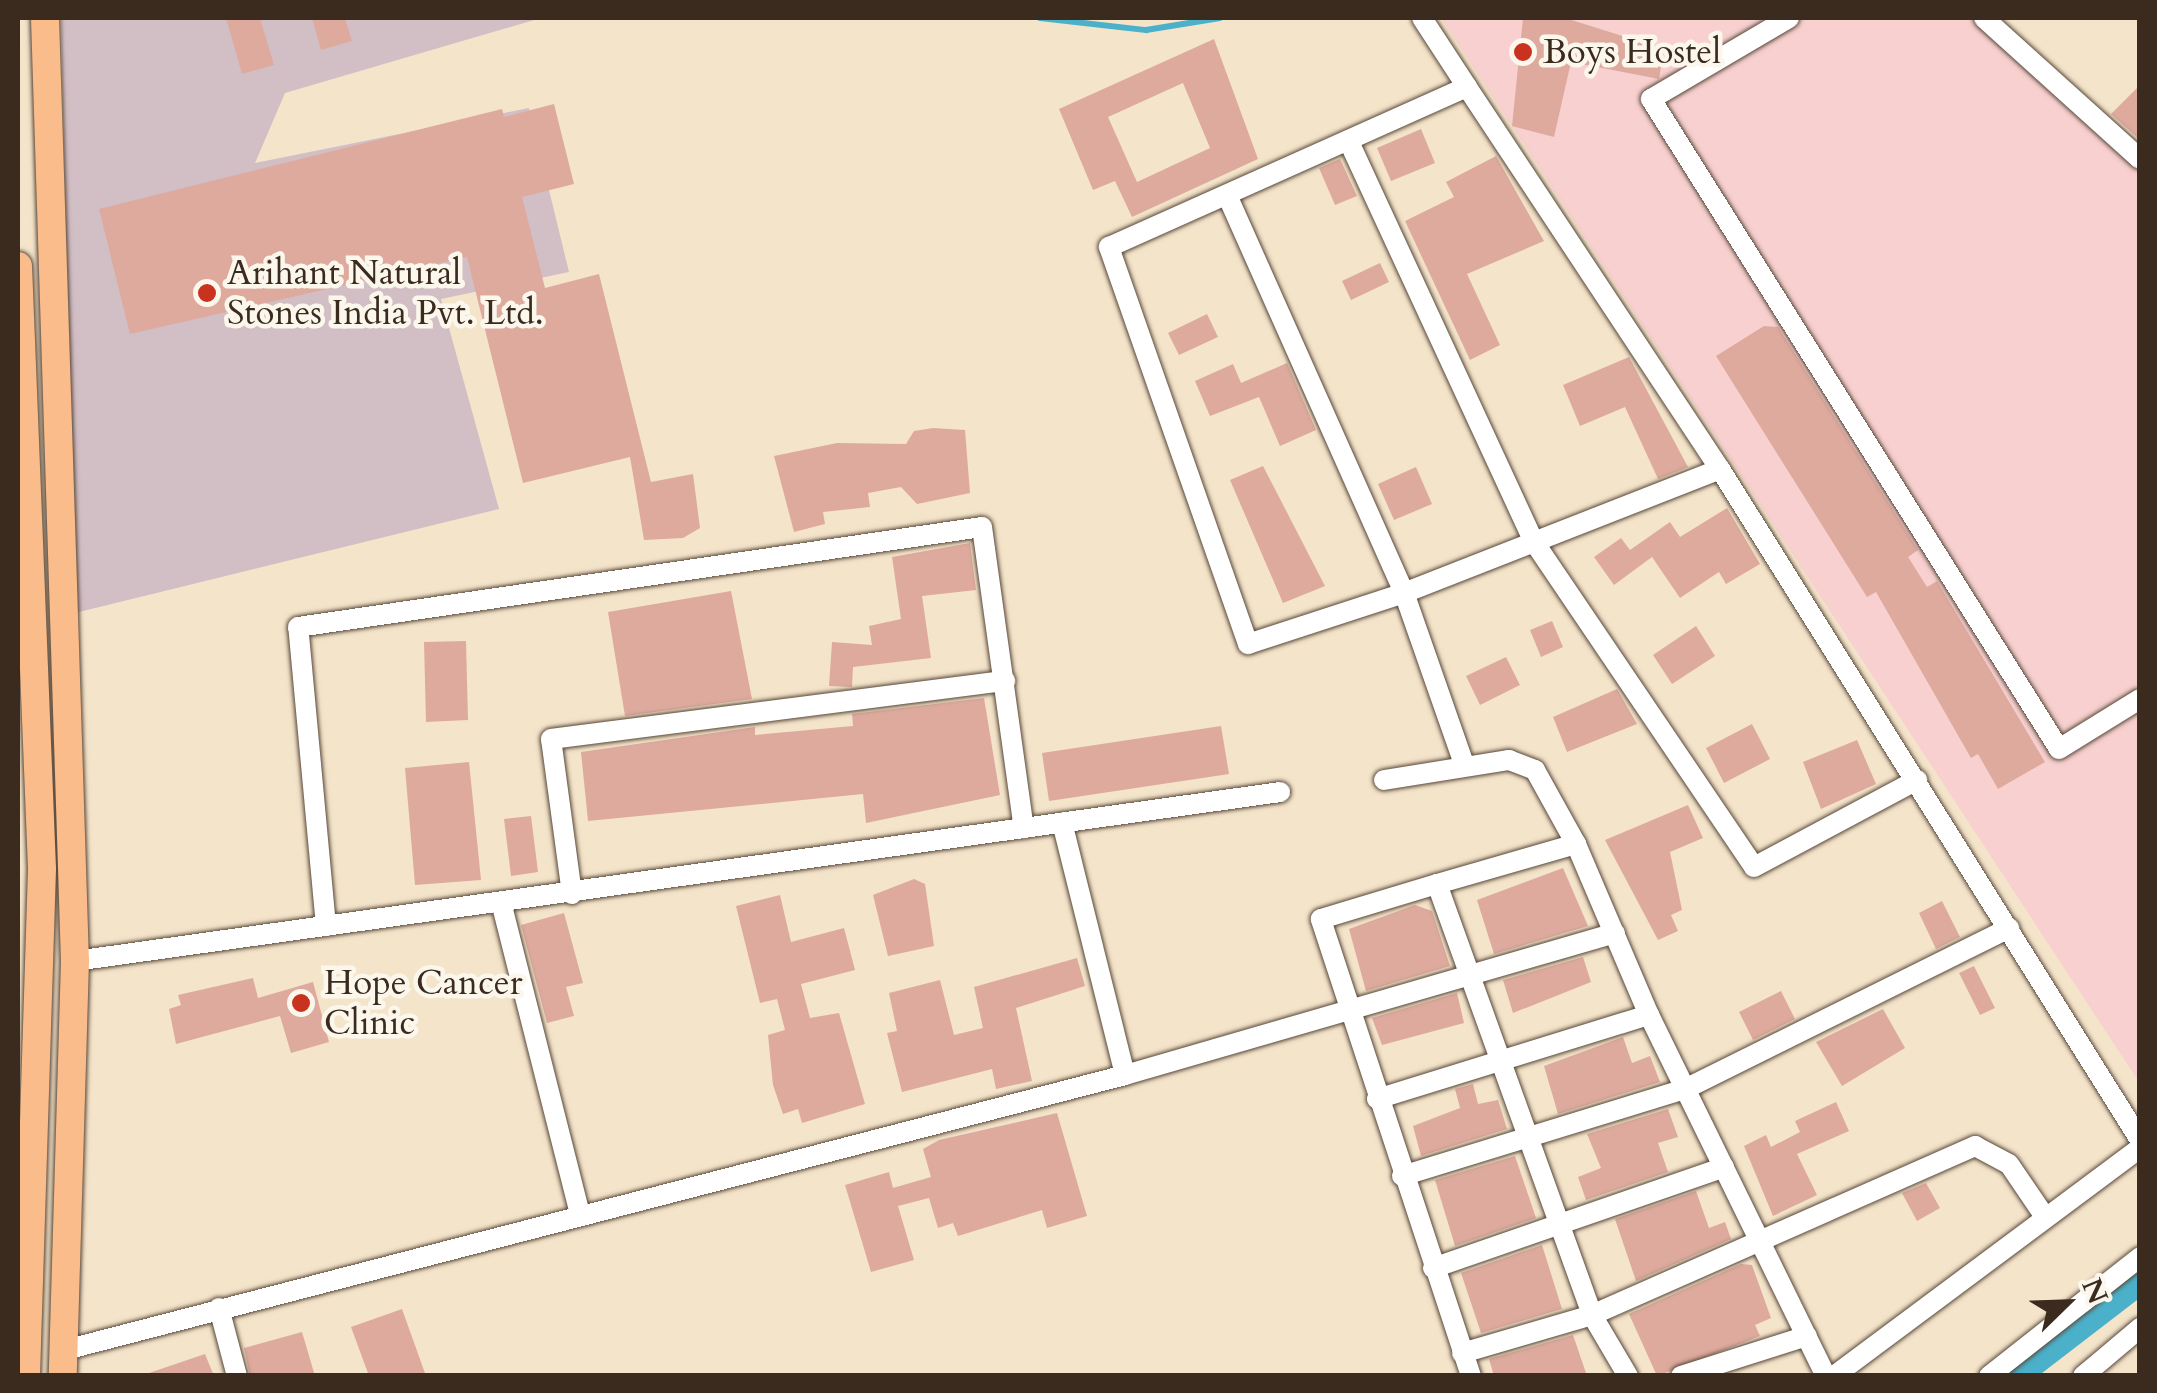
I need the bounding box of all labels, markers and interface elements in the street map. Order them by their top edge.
place label: Boys Hostel [1543,31,1721,73]
marker: Boys Hostel [1512,41,1534,63]
place label: Arihant Natural Stones India Pvt. Ltd. [227,252,544,334]
marker: Arihant Natural Stones India Pvt. Ltd. [196,282,218,304]
place label: Hope Cancer Clinic [324,962,522,1044]
marker: Hope Cancer Clinic [288,990,314,1016]
north arrow [2017,1253,2117,1353]
text: N [2072,1273,2117,1310]

